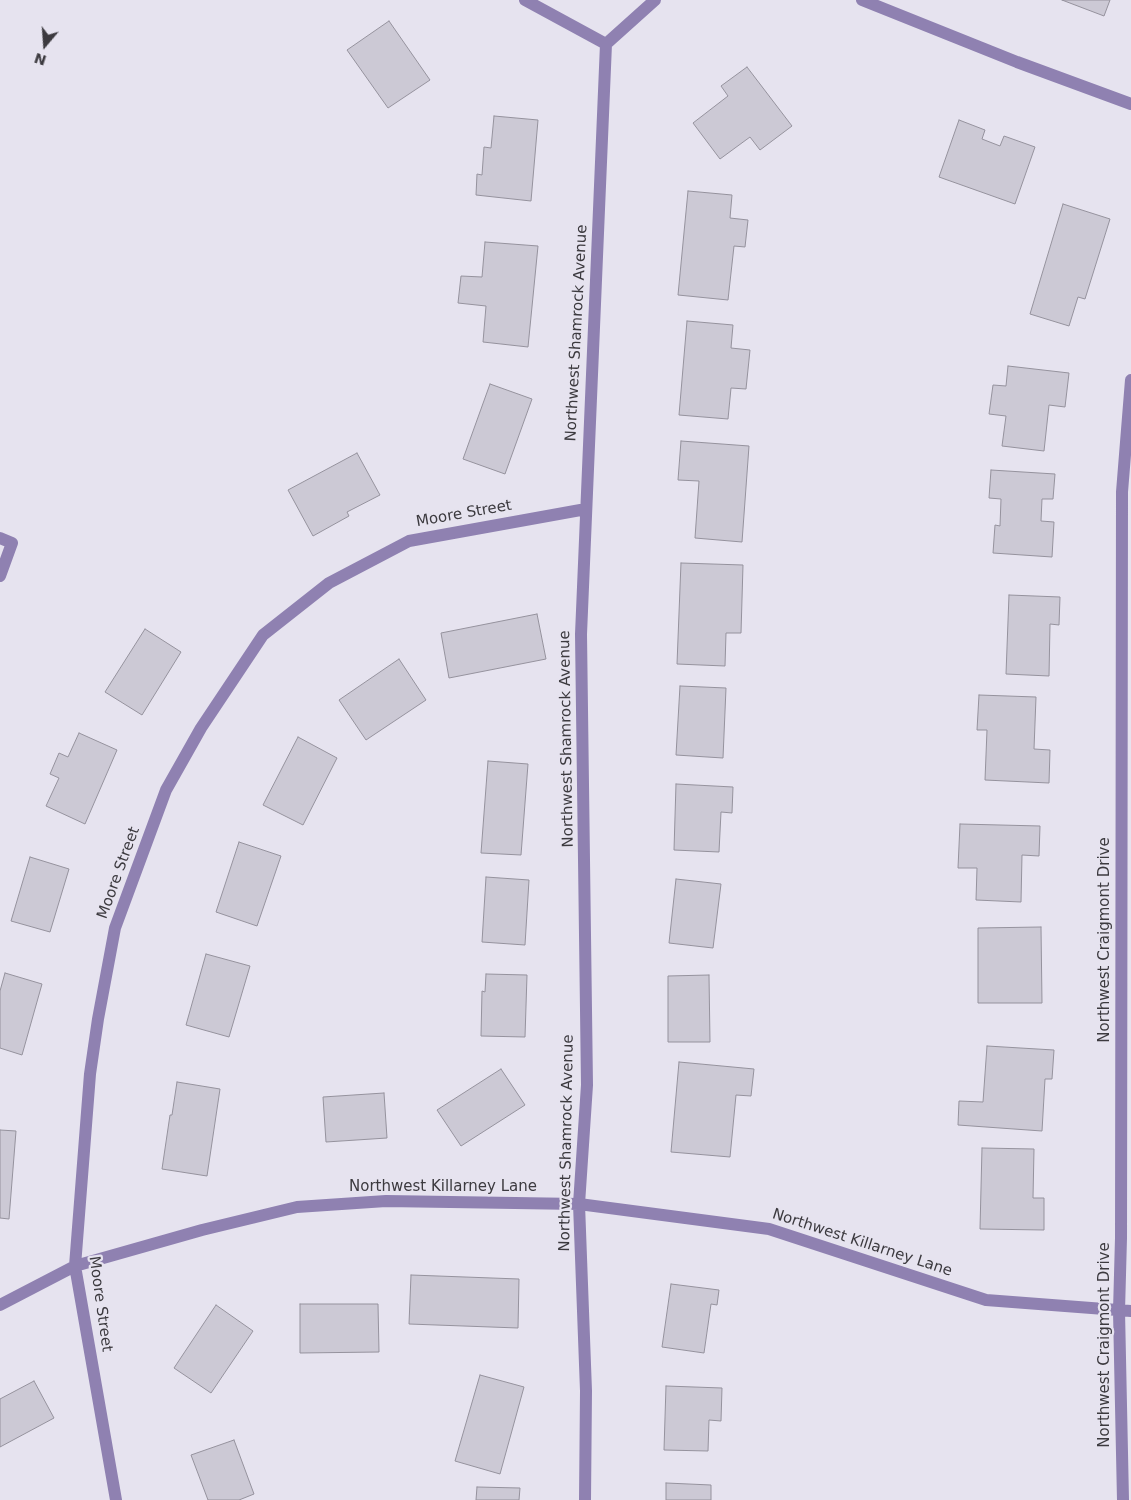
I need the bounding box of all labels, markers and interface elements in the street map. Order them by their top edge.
north arrow [20,20,70,70]
text: N [32,50,48,69]
street label: Northwest Shamrock Avenue [562,224,592,442]
street label: Moore Street [415,497,513,531]
street label: Northwest Shamrock Avenue [556,630,578,848]
street label: Moore Street [94,824,144,922]
street label: Northwest Craigmont Drive [1096,837,1114,1043]
street label: Northwest Shamrock Avenue [556,1034,578,1252]
street label: Northwest Killarney Lane [349,1178,537,1196]
street label: Northwest Killarney Lane [770,1205,954,1281]
street label: Northwest Craigmont Drive [1096,1242,1114,1448]
street label: Moore Street [84,1255,116,1353]

